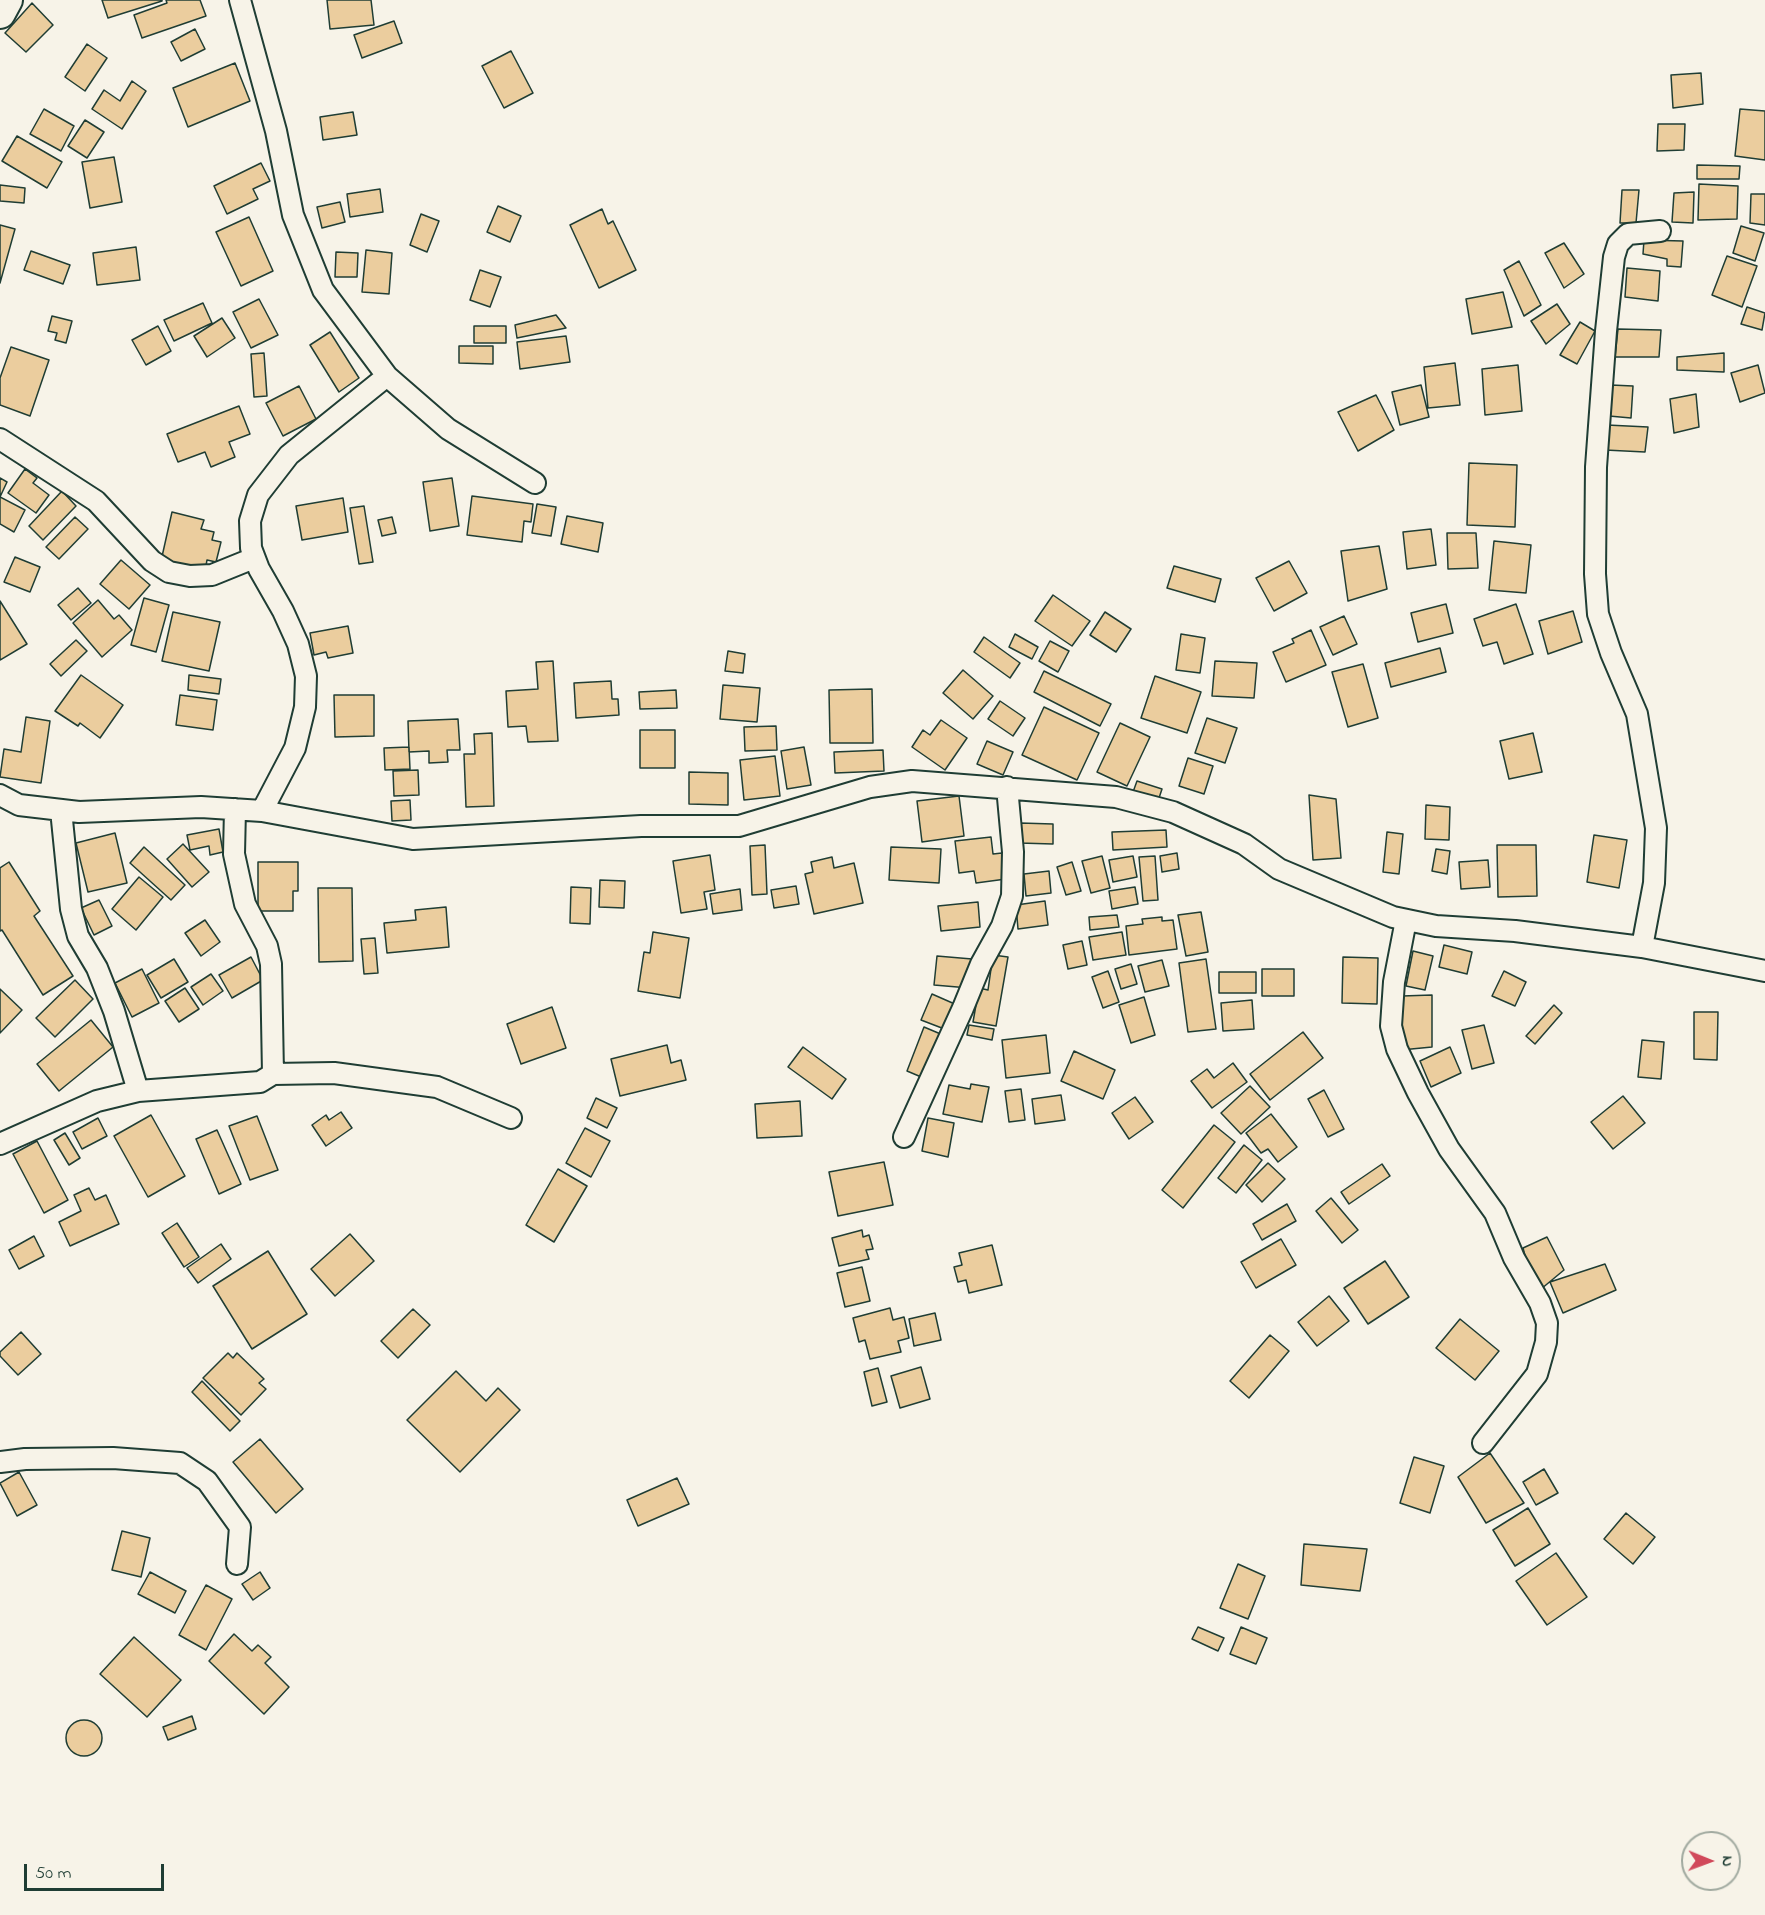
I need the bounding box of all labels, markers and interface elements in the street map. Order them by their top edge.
north arrow [1681,1831,1741,1891]
scale bar [27,1852,166,1890]
text: N [1715,1856,1739,1867]
text: 50 m [35,1861,72,1887]

